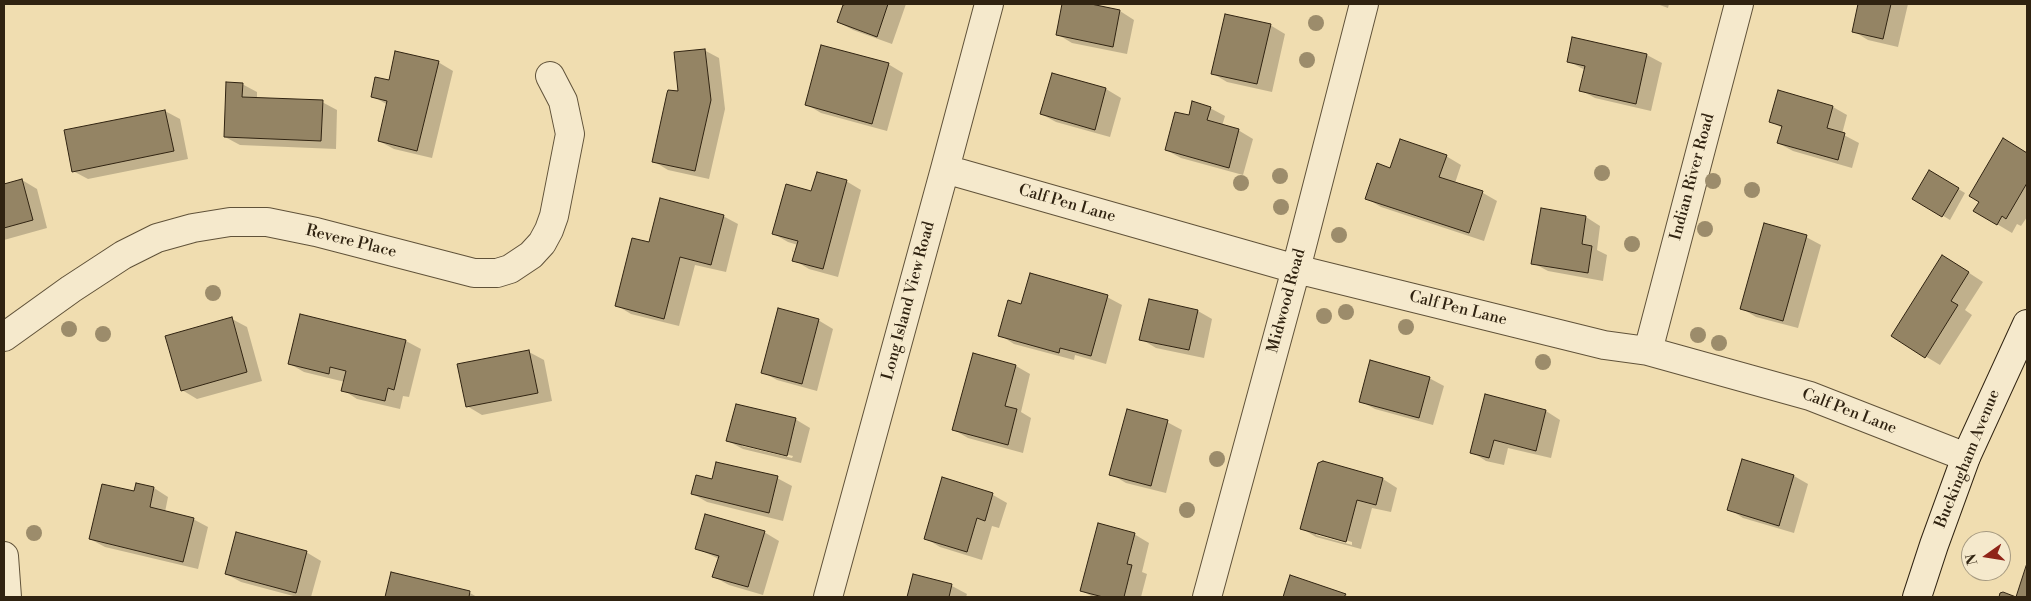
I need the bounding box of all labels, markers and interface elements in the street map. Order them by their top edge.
street label: Indian River Road [1667,112,1719,242]
street label: Calf Pen Lane [1016,181,1118,227]
street label: Long Island View Road [879,219,939,383]
street label: Revere Place [304,221,398,263]
street label: Midwood Road [1264,247,1310,355]
street label: Calf Pen Lane [1407,288,1509,330]
street label: Calf Pen Lane [1799,385,1899,439]
street label: Buckingham Avenue [1931,387,2005,531]
north arrow [1961,531,2011,581]
text: N [1962,552,1982,567]

